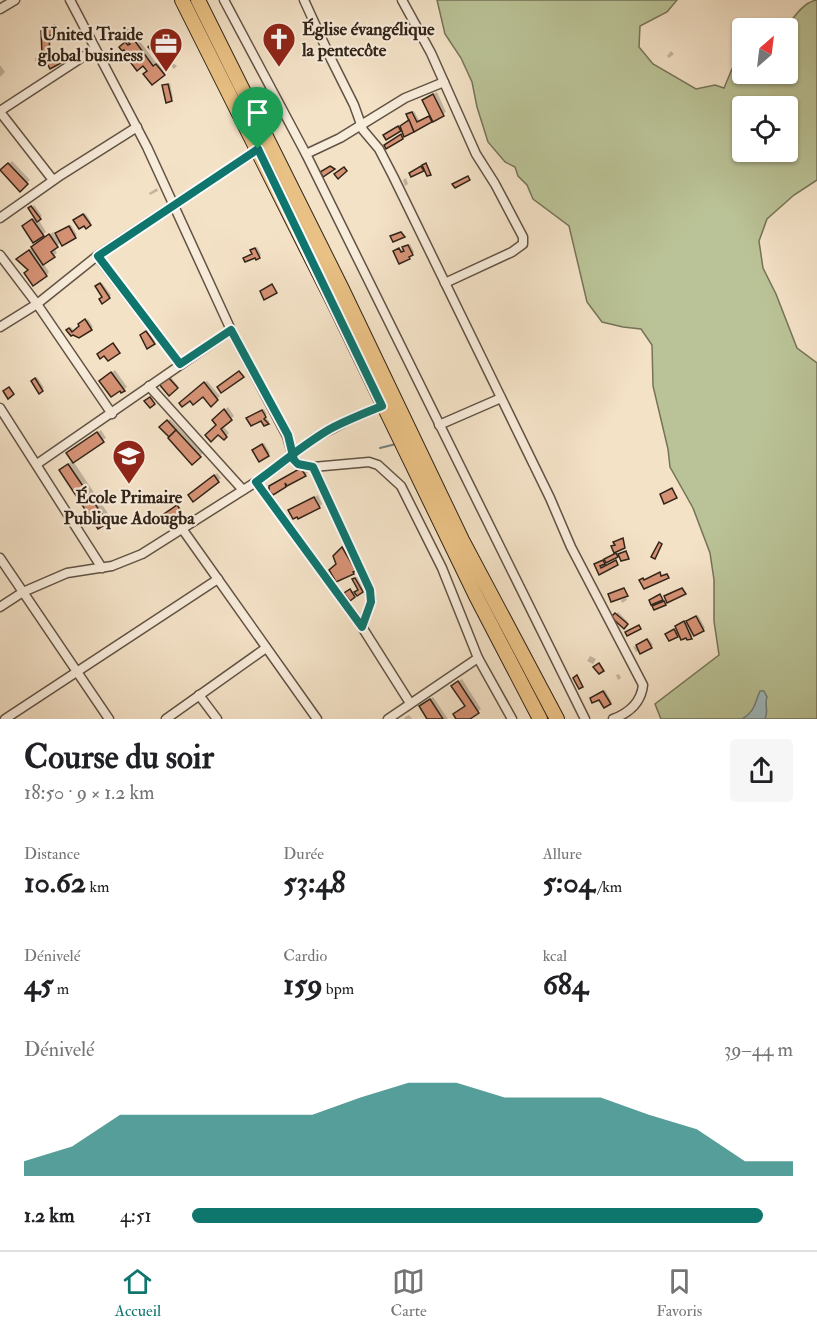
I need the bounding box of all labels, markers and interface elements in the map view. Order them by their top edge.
place label: Église évangélique la pentecôte [301,17,435,62]
north arrow [732,18,798,84]
map controls [732,18,798,162]
church icon: Église évangélique la pentecôte [261,21,297,68]
place label: United Traide global business [37,23,143,67]
office icon: United Traide global business [148,26,184,73]
pin [232,87,283,149]
icon: arrive [241,96,274,129]
button: locate [732,96,798,162]
school or university icon: École Primaire Publique Adougba [111,438,147,485]
place label: École Primaire Publique Adougba [63,485,195,530]
text: Course du soir [24,737,214,778]
button: share [730,739,793,802]
text: 18:50 · 9 × 1.2 km [24,780,155,805]
text: Distance [24,844,80,864]
text: Durée [283,844,324,864]
text: Allure [543,844,582,864]
text: 10.62 [24,864,86,901]
text: 53:48 [283,864,346,901]
text: 5:04 [543,864,595,901]
text: km [86,877,109,897]
text: /km [595,877,622,897]
text: Dénivelé [24,946,80,966]
text: Cardio [283,946,327,966]
text: kcal [543,946,567,966]
text: 45 [24,966,53,1003]
text: 159 [283,966,323,1003]
text: 684 [543,966,588,1003]
text: m [53,979,69,999]
text: bpm [323,979,354,999]
text: Dénivelé [24,1037,94,1062]
text: 39–44 m [724,1037,793,1062]
text: 1.2 km [24,1203,74,1228]
text: 4:51 [120,1203,152,1228]
tab: Accueil [115,1265,161,1321]
tab: Carte [391,1265,427,1321]
tab: Favoris [656,1265,702,1321]

